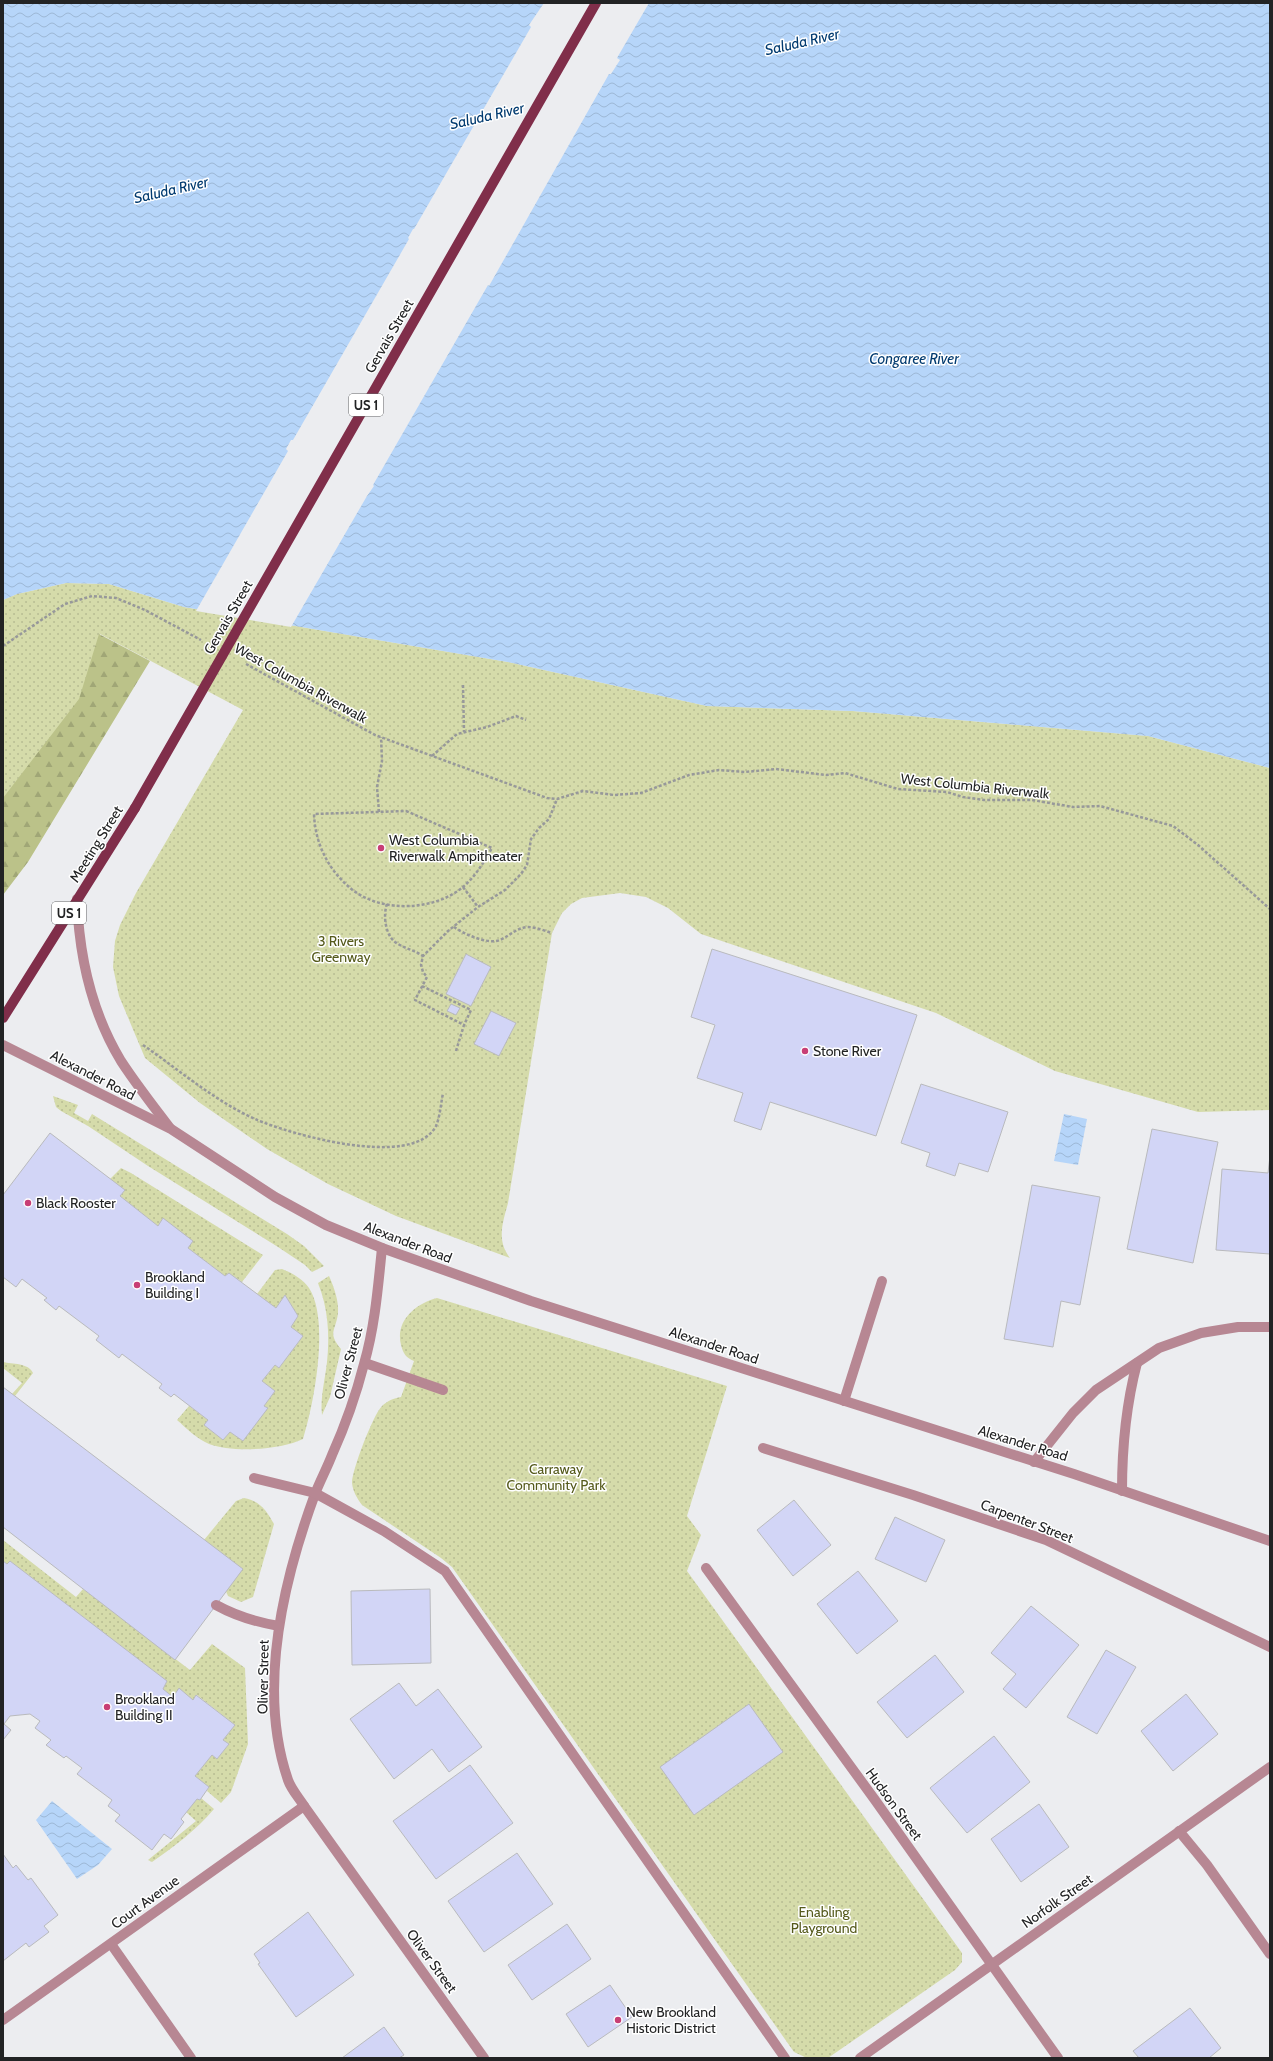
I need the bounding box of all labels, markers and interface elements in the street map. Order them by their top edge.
water label: Saluda River [763,24,842,59]
water label: Saluda River [448,98,527,133]
water label: Saluda River [132,172,211,207]
street label: Gervais Street [361,296,418,376]
water label: Congaree River [869,350,960,368]
road number: US 1 [349,394,383,416]
street label: Gervais Street [200,577,257,657]
street label: West Columbia Riverwalk [231,639,371,727]
street label: West Columbia Riverwalk [900,769,1051,803]
street label: Meeting Street [65,802,127,886]
place label: West Columbia Riverwalk Ampitheater [389,831,523,865]
marker: West Columbia Riverwalk Ampitheater [376,843,386,853]
road number: US 1 [52,902,86,924]
park label: 3 Rivers Greenway [311,932,371,966]
place label: Stone River [813,1042,882,1060]
street label: Alexander Road [48,1046,138,1104]
marker: Stone River [800,1046,810,1056]
place label: Black Rooster [36,1194,116,1212]
marker: Black Rooster [23,1198,33,1208]
street label: Alexander Road [361,1217,455,1267]
place label: Brookland Building I [145,1268,205,1302]
marker: Brookland Building I [132,1280,142,1290]
street label: Alexander Road [667,1322,761,1368]
street label: Oliver Street [330,1324,366,1401]
street label: Alexander Road [976,1421,1070,1465]
park label: Carraway Community Park [507,1460,606,1494]
street label: Carpenter Street [978,1495,1076,1547]
street label: Oliver Street [253,1639,273,1714]
place label: Brookland Building II [115,1690,175,1724]
marker: Brookland Building II [102,1702,112,1712]
street label: Hudson Street [862,1764,927,1844]
street label: Norfolk Street [1018,1870,1096,1932]
street label: Court Avenue [107,1871,183,1933]
park label: Enabling Playground [791,1903,857,1937]
street label: Oliver Street [403,1926,461,1997]
place label: New Brookland Historic District [626,2003,716,2037]
marker: New Brookland Historic District [613,2015,623,2025]

